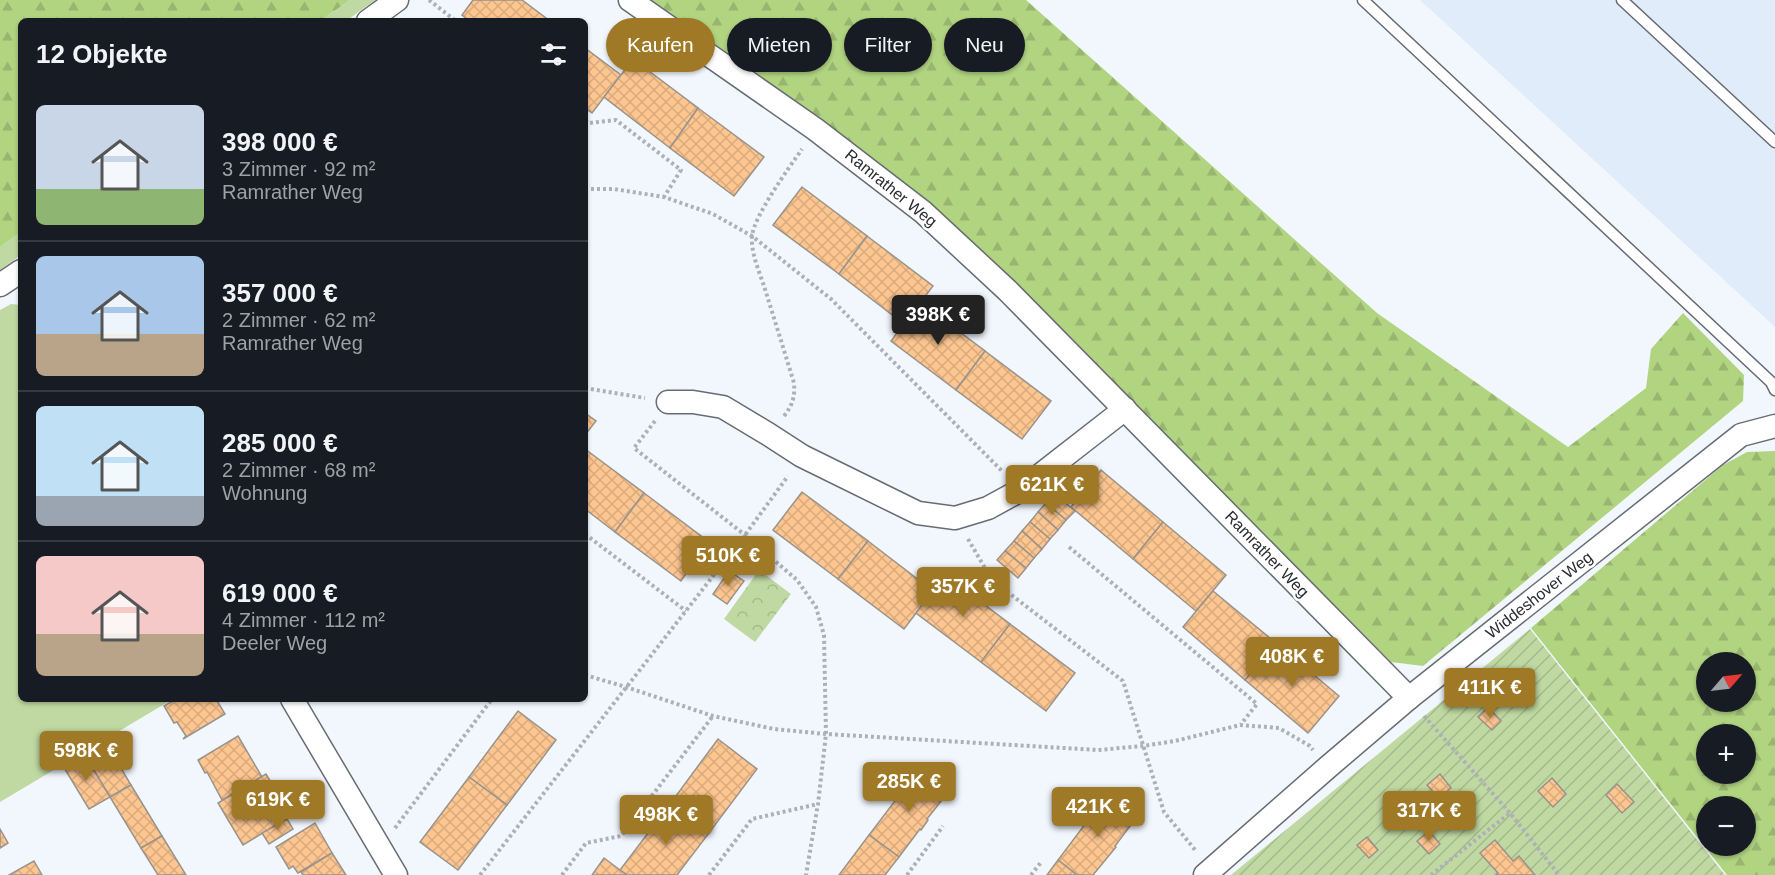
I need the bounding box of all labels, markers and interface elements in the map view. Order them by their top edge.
chip: Kaufen [606,18,715,72]
chip: Mieten [727,18,832,72]
chip: Filter [844,18,932,72]
chip: Neu [944,18,1025,72]
icon: filters [537,38,570,71]
text: 12 Objekte [36,39,168,69]
text: 398 000 € [222,127,338,157]
icon: home [84,129,156,201]
street label: Ramrather Weg [842,146,940,230]
text: 3 Zimmer · 92 m² [222,158,375,180]
text: Ramrather Weg [222,181,363,203]
text: 357 000 € [222,278,338,308]
icon: home [84,280,156,352]
pin: 398K € [889,295,987,346]
text: 398K € [906,303,970,325]
text: 2 Zimmer · 62 m² [222,309,375,331]
text: Ramrather Weg [222,332,363,354]
text: 285 000 € [222,428,338,458]
icon: home [84,430,156,502]
text: 2 Zimmer · 68 m² [222,459,375,481]
pin: 621K € [1003,465,1101,516]
text: 621K € [1020,473,1084,495]
text: Wohnung [222,482,307,504]
street label: Ramrather Weg [1222,508,1312,600]
pin: 510K € [679,536,777,587]
text: 510K € [696,544,760,566]
street label: Widdeshover Weg [1482,548,1596,642]
pin: 357K € [914,567,1012,618]
text: 357K € [931,575,995,597]
text: 619 000 € [222,578,338,608]
icon: home [84,580,156,652]
text: 4 Zimmer · 112 m² [222,609,385,631]
text: Deeler Weg [222,632,327,654]
pin: 408K € [1243,637,1341,688]
text: 408K € [1260,645,1324,667]
north arrow [1696,652,1756,712]
map controls [1696,652,1756,856]
pin: 411K € [1441,668,1539,719]
text: 411K € [1458,676,1522,698]
button: + [1696,724,1756,784]
pin: 598K € [37,731,135,782]
text: 598K € [54,739,118,761]
pin: 285K € [860,762,958,813]
text: 285K € [877,770,941,792]
pin: 619K € [229,780,327,831]
pin: 421K € [1049,787,1147,838]
text: 619K € [246,788,310,810]
pin: 317K € [1380,791,1478,842]
pin: 498K € [617,795,715,846]
text: 421K € [1066,795,1130,817]
button: − [1696,796,1756,856]
text: 317K € [1397,799,1461,821]
text: 498K € [634,803,698,825]

